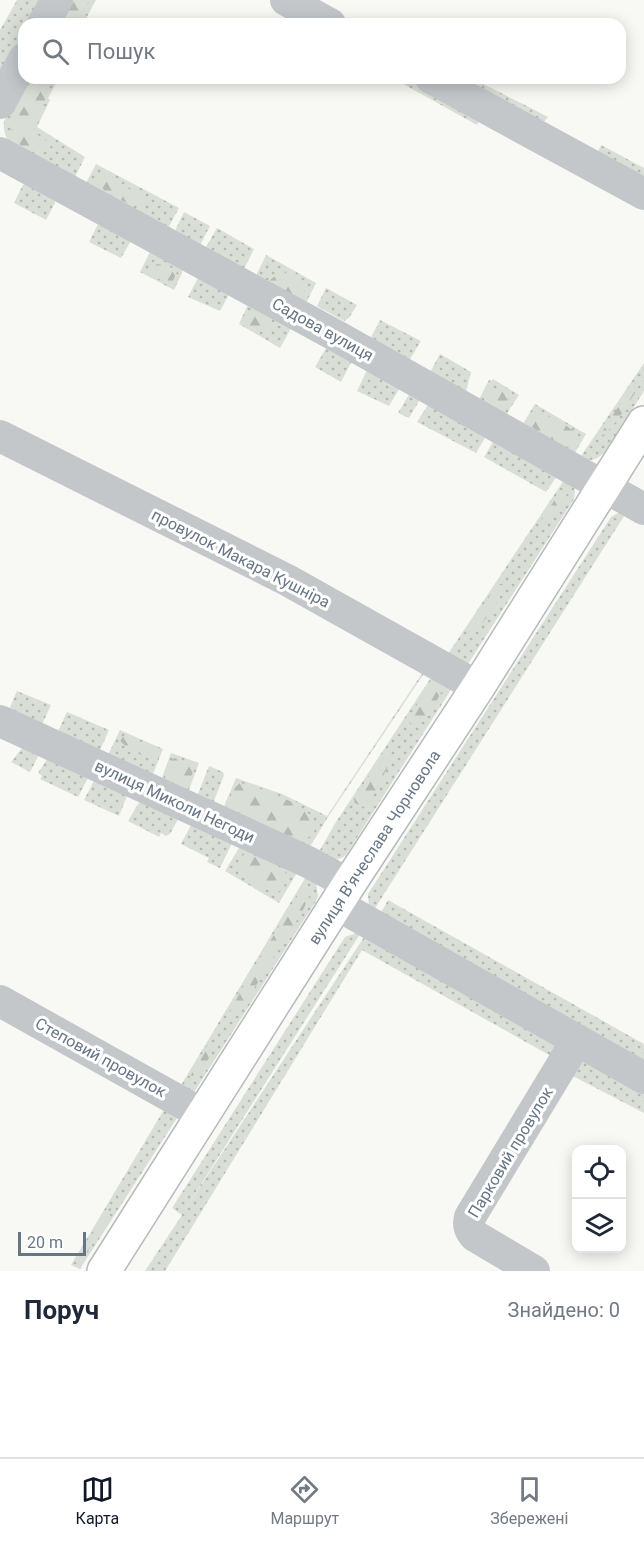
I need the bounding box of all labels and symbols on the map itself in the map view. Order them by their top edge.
street label: Садова вулиця [269,294,377,365]
street label: провулок Макара Кушніра [148,505,333,612]
street label: вулиця Вʼячеслава Чорновола [304,747,444,948]
street label: вулиця Миколи Негоди [92,756,258,847]
street label: Степовий провулок [32,1014,170,1101]
street label: Парковий провулок [464,1083,557,1221]
scale bar [18,1229,86,1256]

